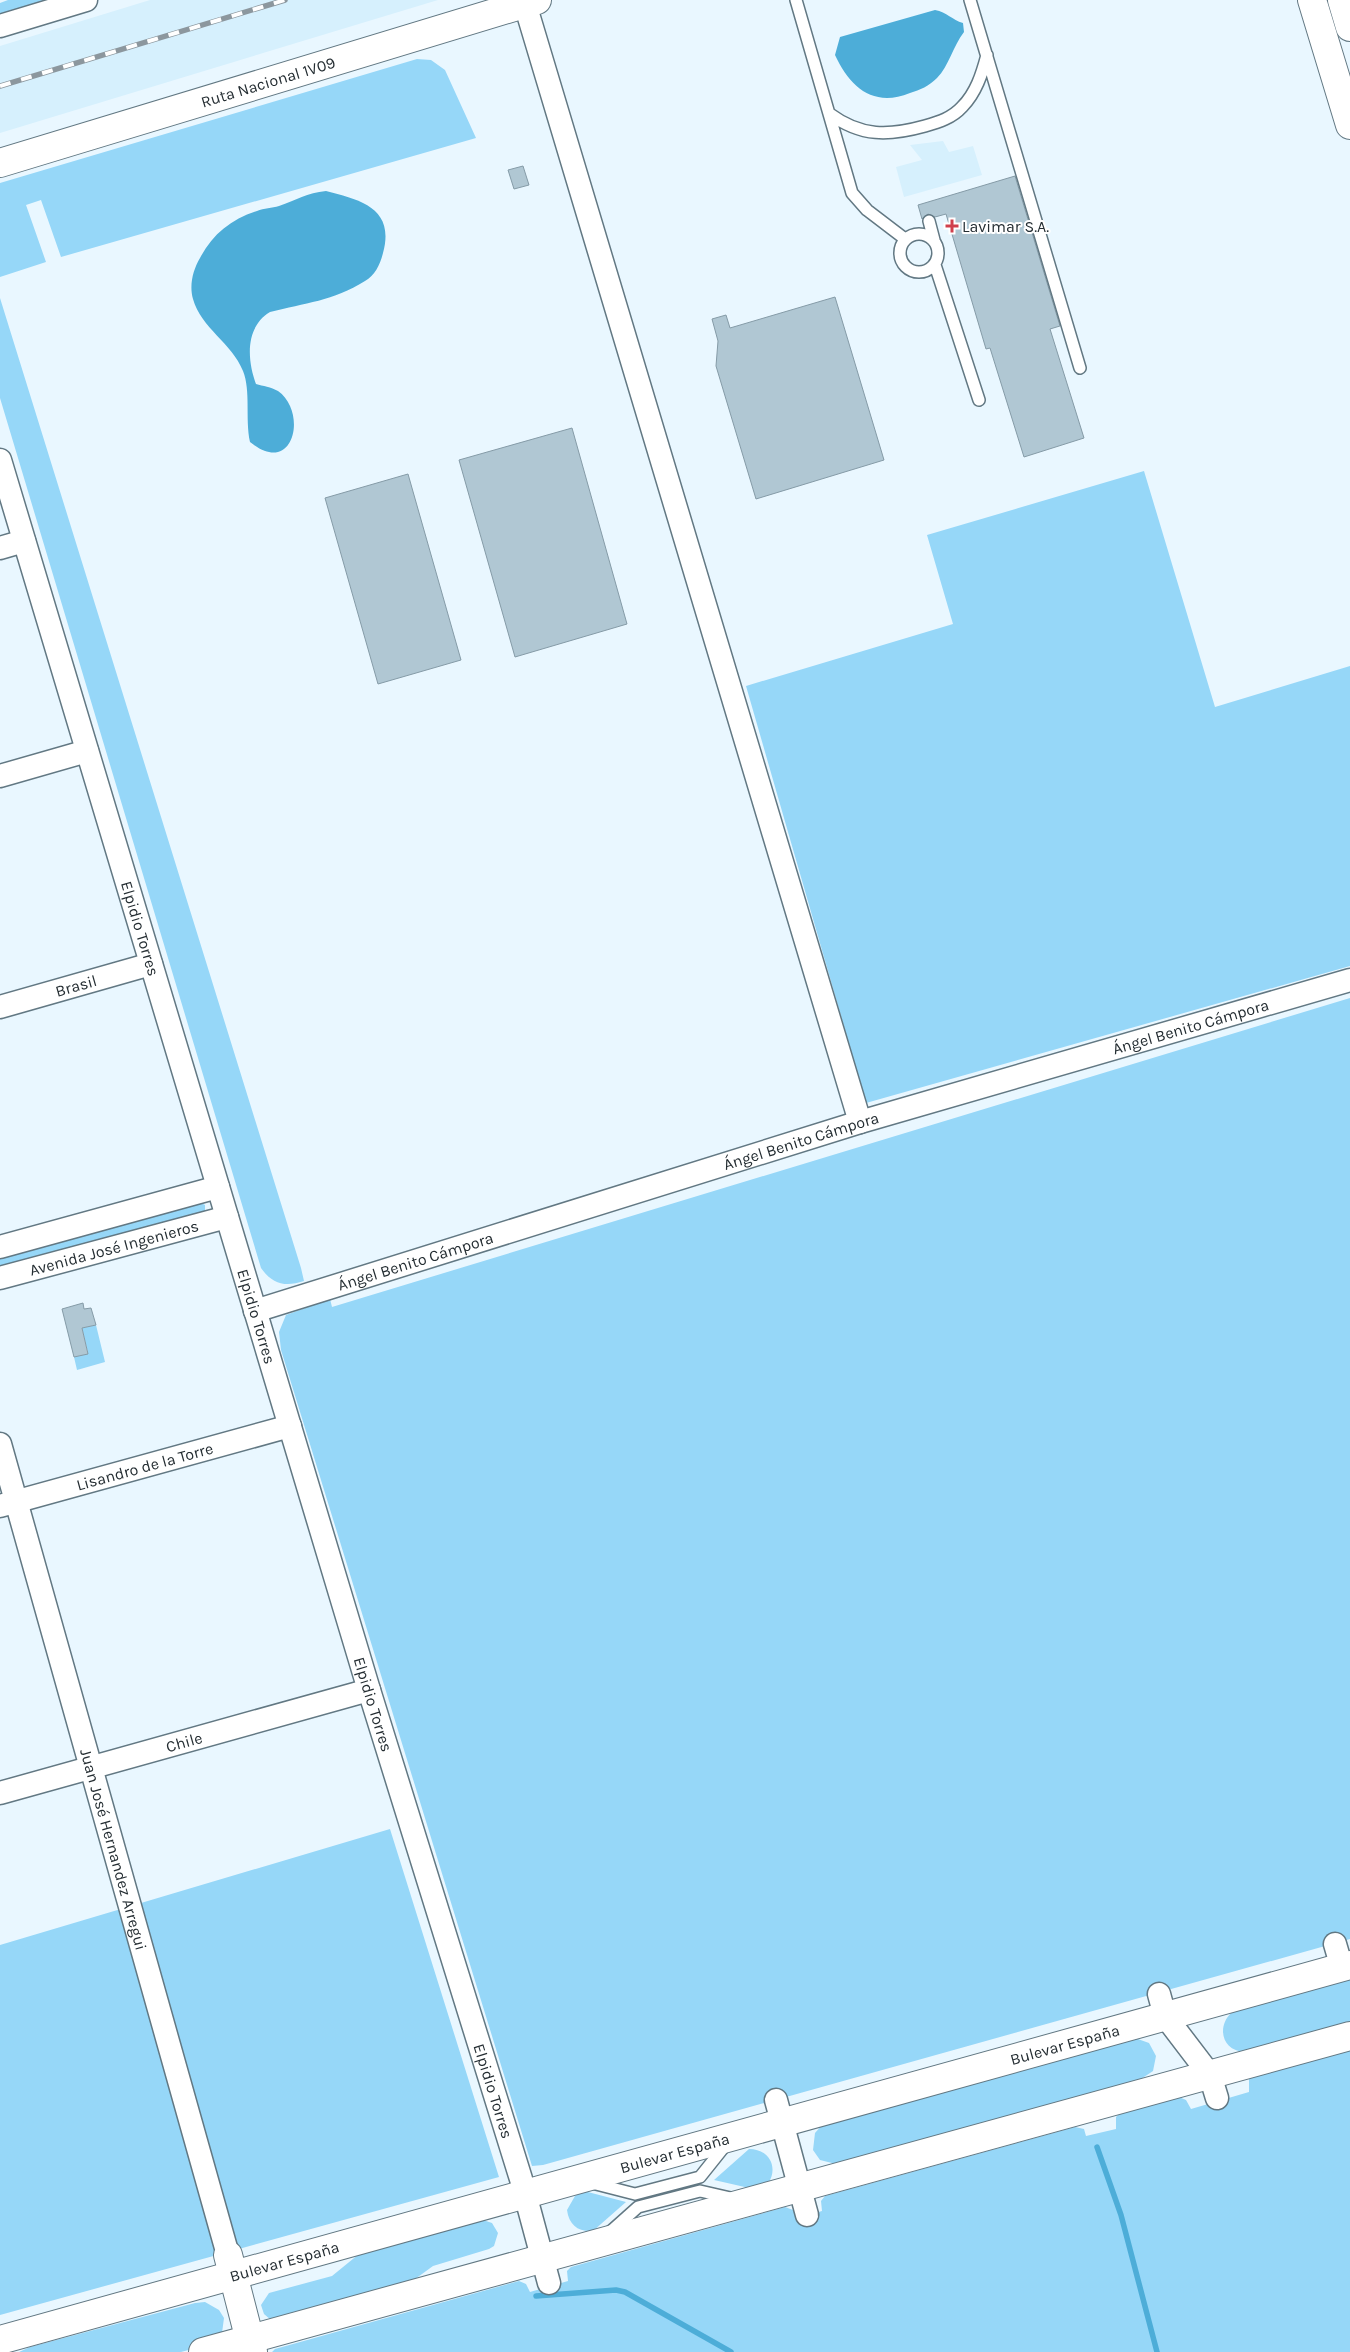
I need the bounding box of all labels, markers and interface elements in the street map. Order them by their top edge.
street label: Ruta Nacional 1V09 [199,53,338,112]
place label: Lavimar S.A. [962,217,1049,236]
marker: Lavimar S.A. [946,220,958,232]
street label: Elpidio Torres [117,879,163,978]
street label: Brasil [53,971,99,1001]
street label: Ángel Benito Cámpora [1110,995,1271,1058]
street label: Ángel Benito Cámpora [721,1108,881,1174]
street label: Avenida José Ingenieros [27,1216,201,1280]
street label: Ángel Benito Cámpora [335,1228,496,1295]
street label: Elpidio Torres [233,1267,280,1366]
street label: Lisandro de la Torre [74,1439,215,1494]
street label: Elpidio Torres [350,1655,397,1754]
street label: Chile [164,1728,204,1756]
street label: Juan José Hernandez Arregui [76,1746,151,1952]
street label: Bulevar España [1008,2020,1122,2069]
street label: Elpidio Torres [469,2041,517,2141]
street label: Bulevar España [618,2129,732,2177]
street label: Bulevar España [227,2237,341,2286]

